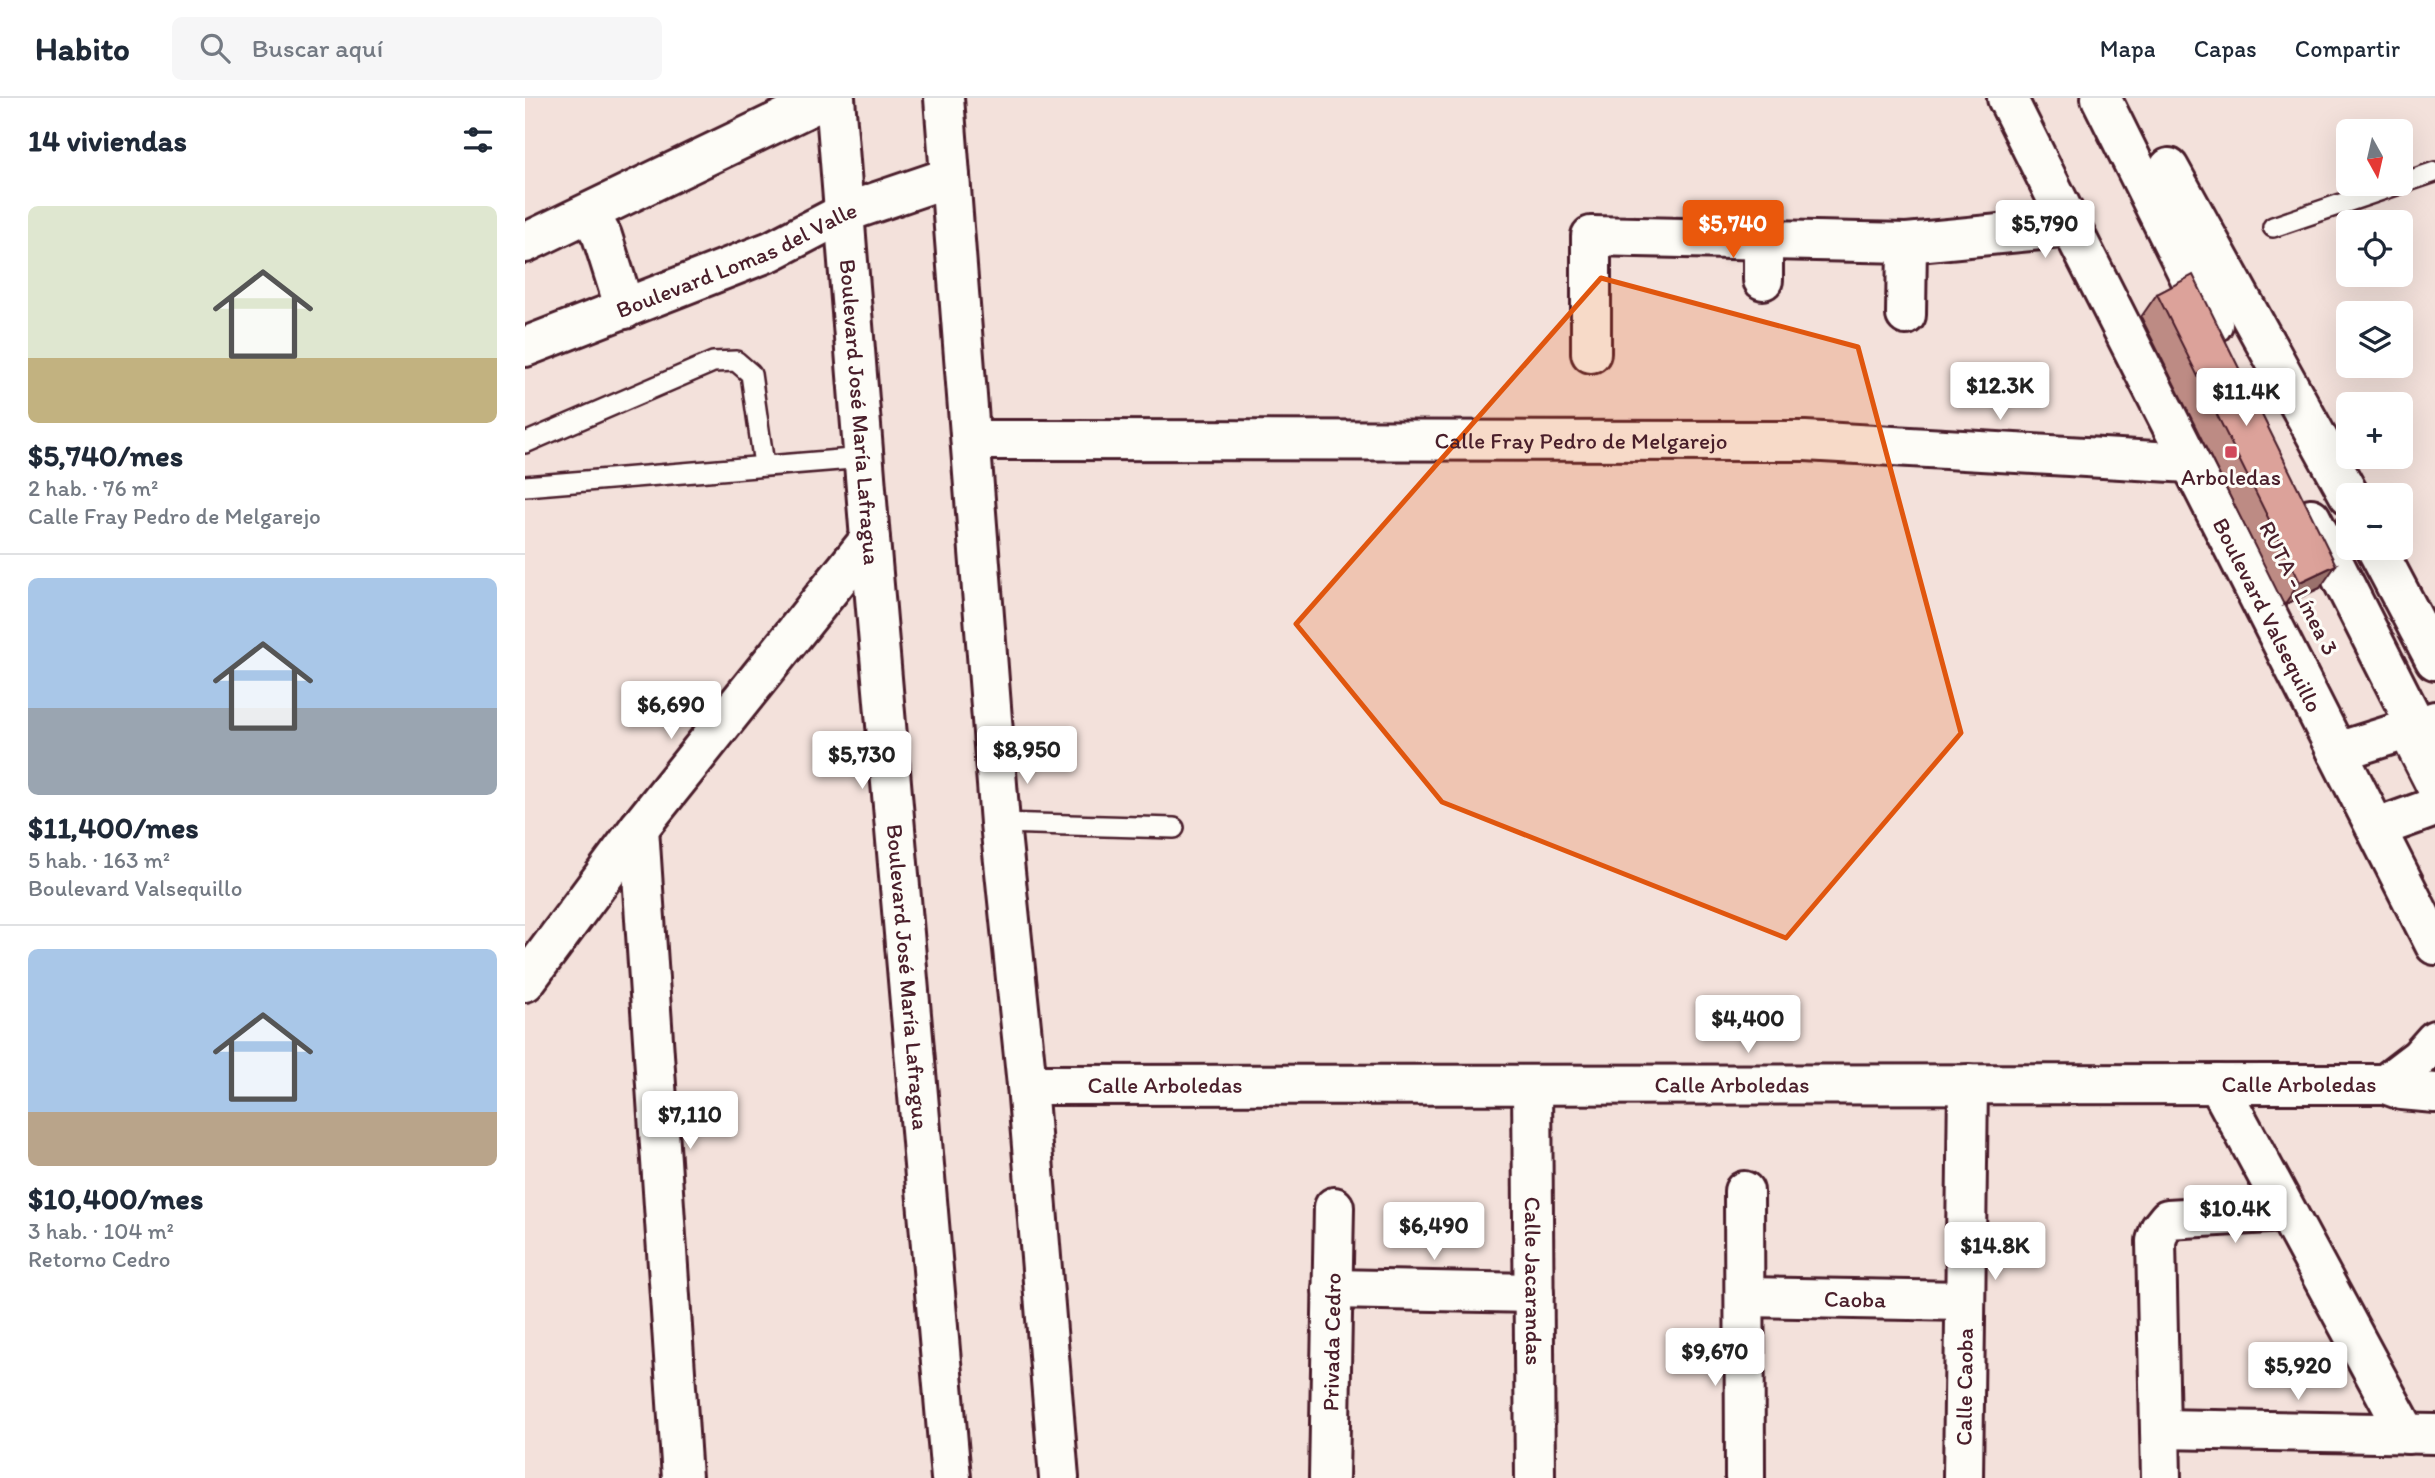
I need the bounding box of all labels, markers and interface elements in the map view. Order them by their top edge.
search box [172,17,662,80]
text: Habito [35,29,130,68]
icon: search [196,29,234,67]
text: Buscar aquí [252,32,383,64]
text: Mapa [2100,34,2156,63]
text: Capas [2194,34,2257,63]
text: Compartir [2295,34,2400,63]
north arrow [2336,119,2413,196]
map controls [2336,119,2413,560]
icon: filters [459,121,497,159]
text: 14 viviendas [28,122,187,159]
street label: Boulevard Lomas del Valle [612,196,861,324]
pin: $5,740 [1676,200,1790,260]
pin: $5,790 [1988,200,2102,260]
text: $5,740 [1699,209,1767,237]
text: $5,790 [2012,209,2078,237]
button: locate [2336,210,2413,287]
icon: home [200,251,326,377]
street label: Boulevard José María Lafragua [834,258,886,566]
button: layers [2336,301,2413,378]
pin: $12.3K [1943,362,2057,422]
pin: $11.4K [2189,368,2303,428]
text: $12.3K [1966,371,2034,399]
text: $11.4K [2212,377,2280,405]
button: + [2336,392,2413,469]
street label: Calle Fray Pedro de Melgarejo [1434,427,1728,455]
text: $5,740/mes [28,437,183,474]
marker: Arboledas [2223,444,2239,460]
place label: Arboledas [2181,463,2281,491]
text: 2 hab. · 76 m² [28,474,158,502]
button: − [2336,483,2413,560]
text: Calle Fray Pedro de Melgarejo [28,502,321,530]
street label: Boulevard Valsequillo [2207,513,2329,717]
street label: RUTA - Línea 3 [2253,516,2345,660]
icon: home [200,623,326,749]
pin: $6,690 [614,682,728,741]
text: $6,690 [637,690,705,718]
pin: $8,950 [970,726,1084,786]
pin: $5,730 [805,732,919,791]
text: $8,950 [993,735,1061,763]
text: $5,730 [828,740,896,768]
text: $11,400/mes [28,809,199,846]
street label: Boulevard José María Lafragua [881,823,935,1131]
text: 5 hab. · 163 m² [28,846,170,874]
text: Boulevard Valsequillo [28,874,242,902]
icon: home [200,994,326,1120]
pin: $4,400 [1691,996,1805,1055]
text: $4,400 [1711,1004,1785,1032]
street label: Calle Arboledas [1654,1070,1810,1099]
street label: Calle Arboledas [2221,1070,2377,1098]
street label: Calle Arboledas [1087,1071,1243,1099]
pin: $7,110 [633,1091,747,1151]
text: $7,110 [658,1100,722,1128]
text: $10,400/mes [28,1180,203,1217]
pin: $10.4K [2178,1186,2292,1245]
text: $10.4K [2200,1194,2270,1222]
street label: Calle Jacarandas [1519,1197,1548,1365]
pin: $6,490 [1377,1202,1491,1262]
text: $6,490 [1399,1211,1469,1239]
text: 3 hab. · 104 m² [28,1217,174,1245]
pin: $14.8K [1938,1222,2052,1282]
text: $14.8K [1960,1231,2030,1259]
text: Retorno Cedro [28,1245,170,1273]
street label: Privada Cedro [1316,1272,1347,1412]
street label: Caoba [1824,1284,1886,1314]
pin: $9,670 [1658,1328,1772,1388]
street label: Calle Caoba [1949,1328,1979,1446]
text: $9,670 [1682,1337,1748,1365]
pin: $5,920 [2241,1342,2355,1402]
text: $5,920 [2264,1351,2332,1379]

